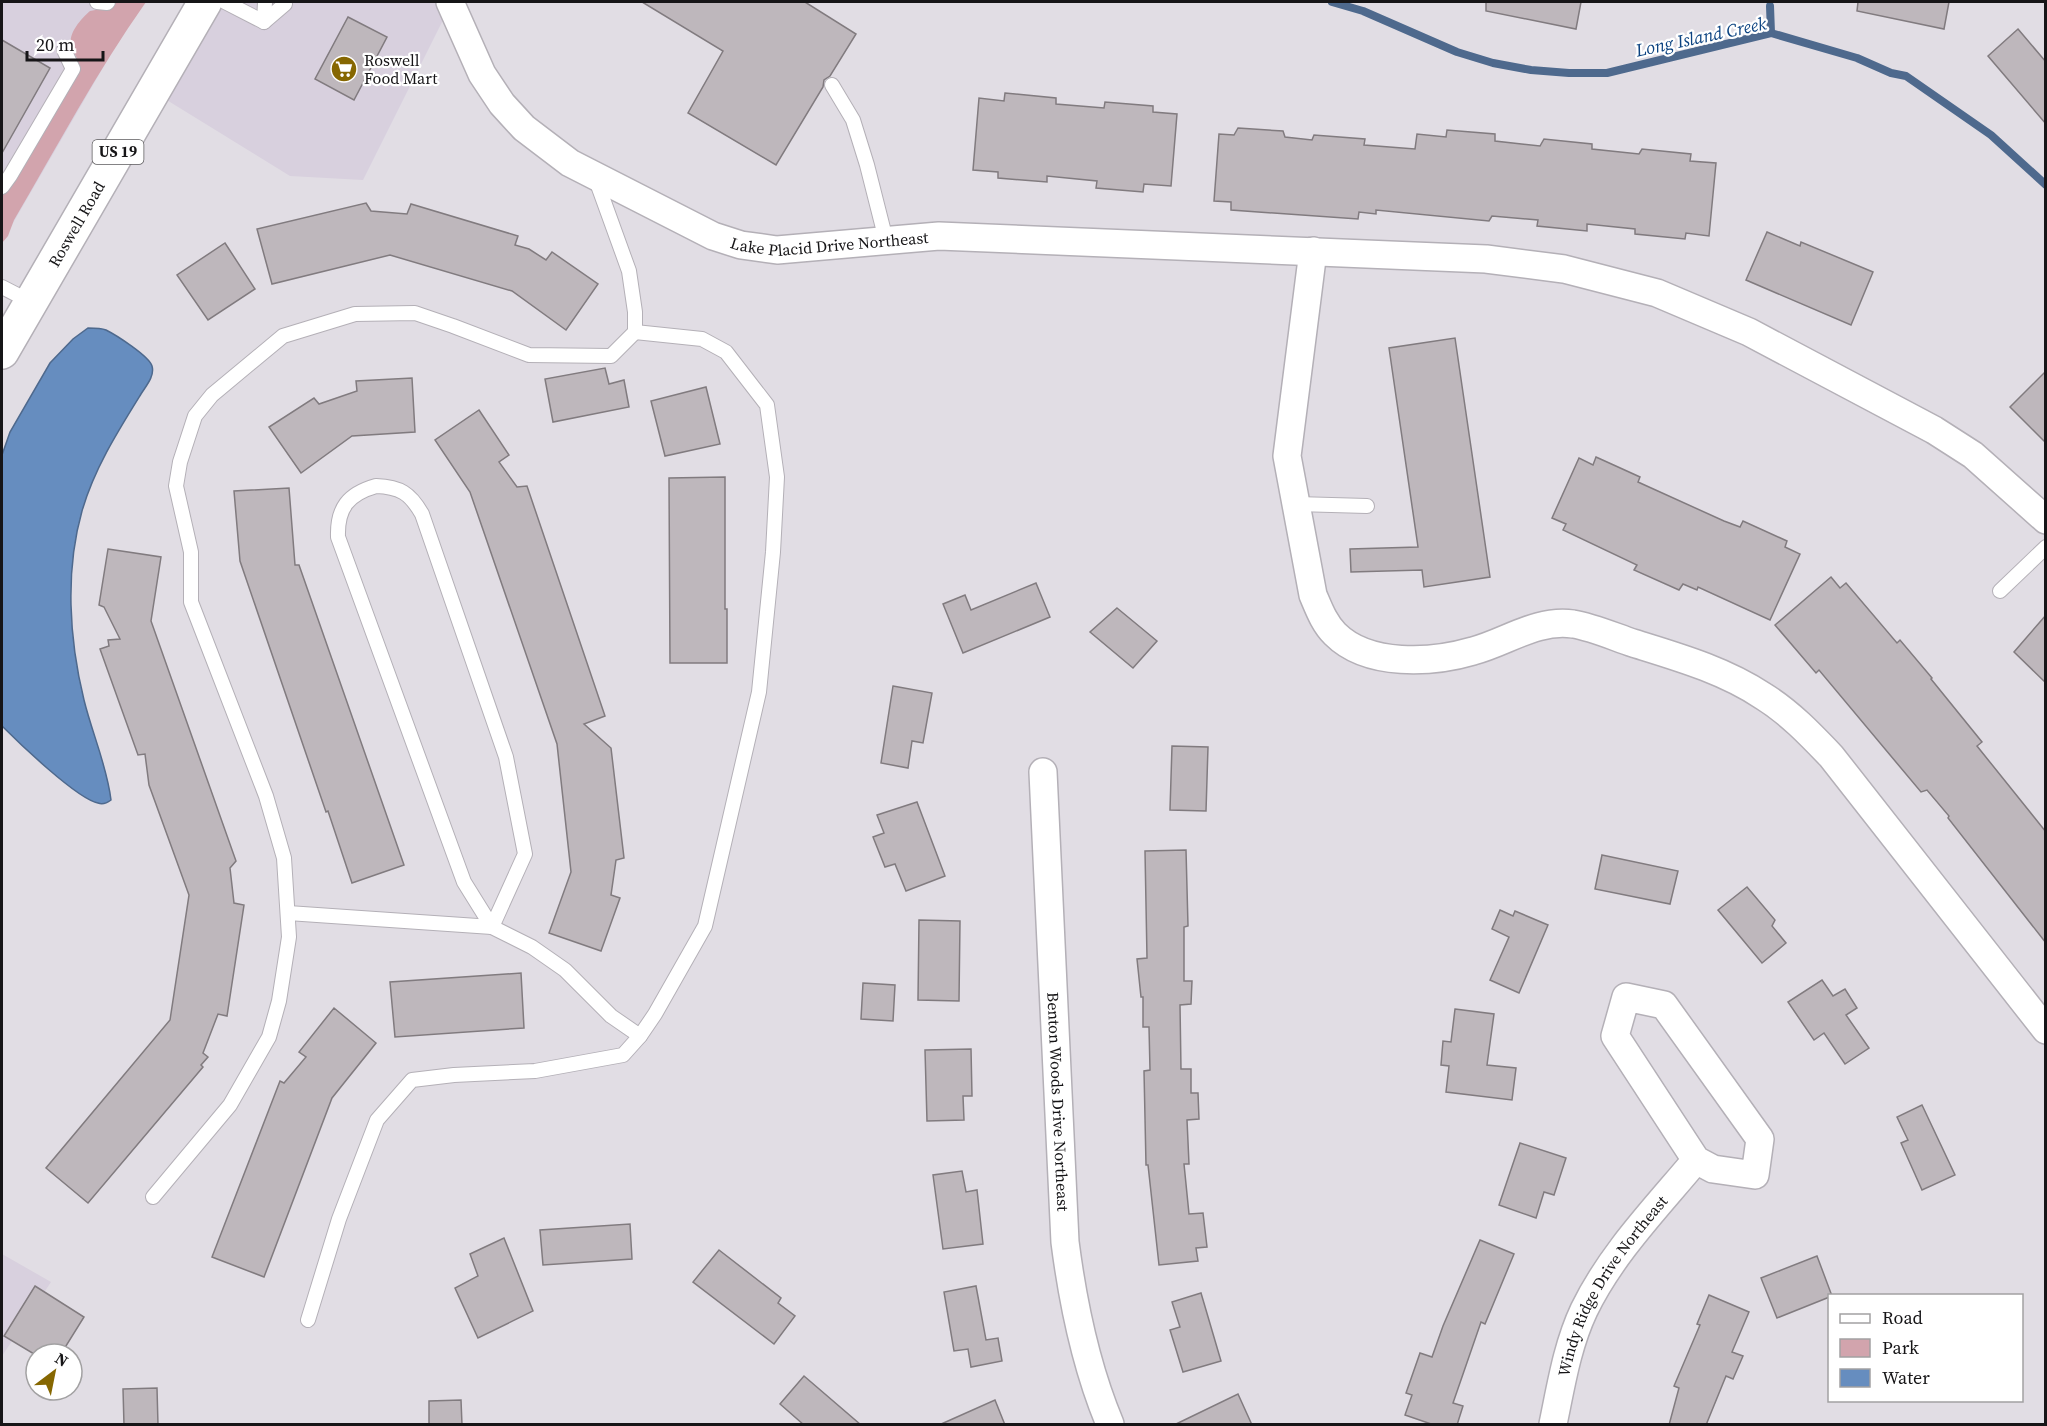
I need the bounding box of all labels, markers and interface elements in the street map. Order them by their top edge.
water label: Long Island Creek [1632,10,1769,63]
scale bar [27,24,104,62]
text: 20 m [36,32,74,57]
place label: Roswell Food Mart [364,49,438,89]
supermarket icon: Roswell Food Mart [329,54,359,84]
road number: US 19 [92,140,144,164]
street label: Roswell Road [43,177,110,271]
street label: Lake Placid Drive Northeast [728,226,930,261]
street label: Benton Woods Drive Northeast [1042,992,1075,1213]
street label: Windy Ridge Drive Northeast [1552,1190,1673,1378]
legend [1828,1294,2023,1402]
text: Road [1882,1305,1923,1330]
text: Park [1882,1335,1919,1360]
north arrow [24,1342,84,1402]
text: N [51,1347,73,1372]
text: Water [1882,1365,1930,1390]

